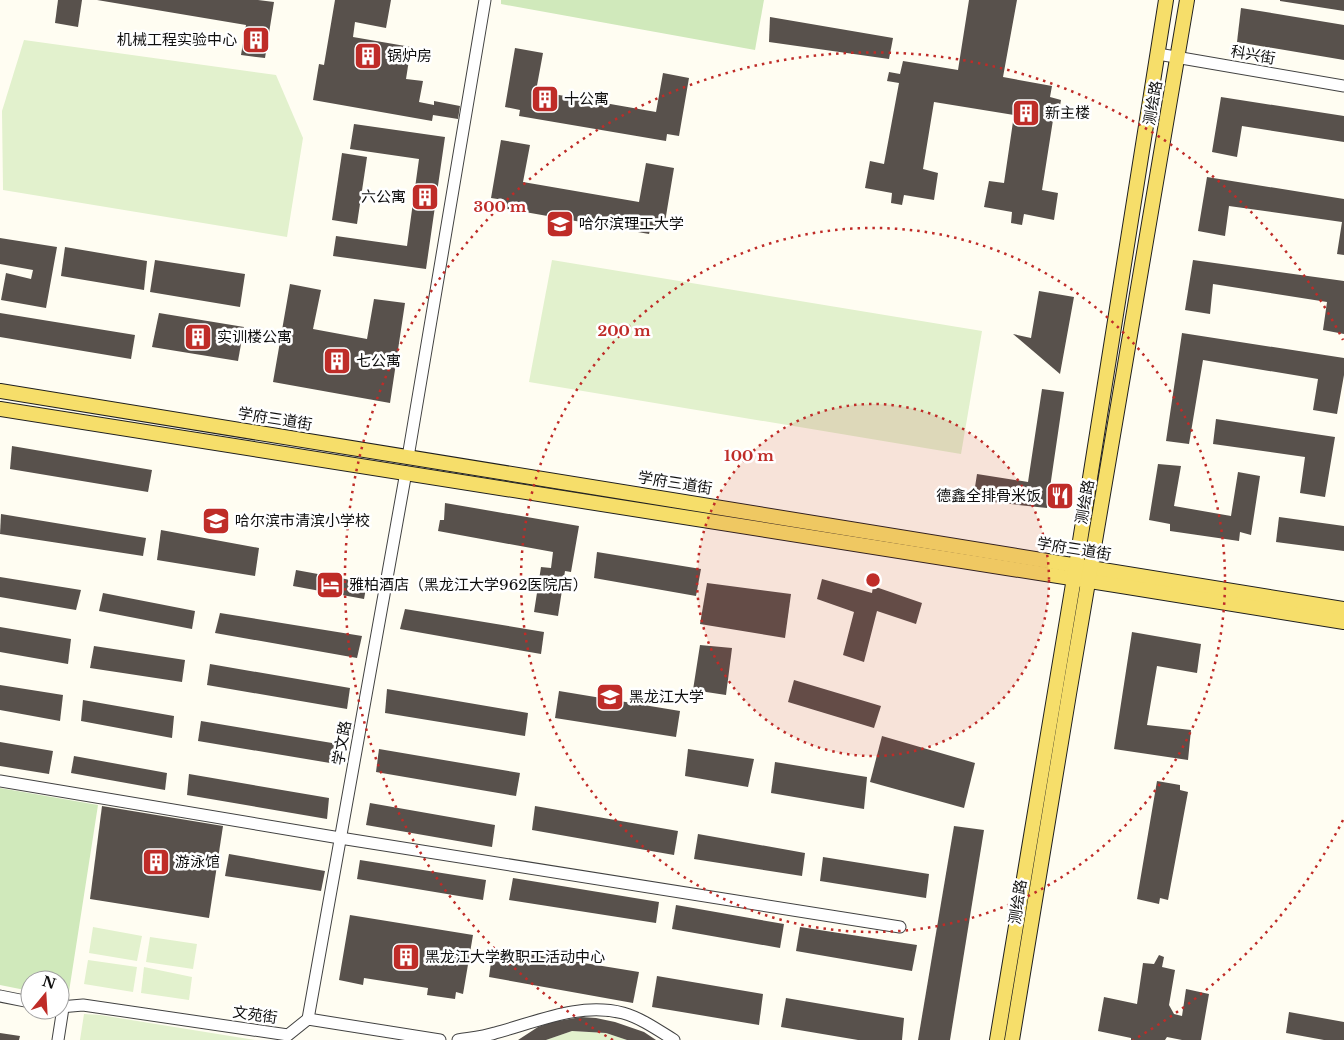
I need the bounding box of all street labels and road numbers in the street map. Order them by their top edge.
street label: 科兴街 [1229,41,1277,68]
street label: 测绘路 [1139,79,1166,127]
street label: 学府三道街 [237,403,314,434]
street label: 学府三道街 [637,467,714,498]
street label: 测绘路 [1071,478,1098,526]
street label: 学府三道街 [1036,533,1113,564]
street label: 学文路 [328,719,355,767]
street label: 测绘路 [1005,878,1030,926]
street label: 文苑街 [231,1002,279,1027]

